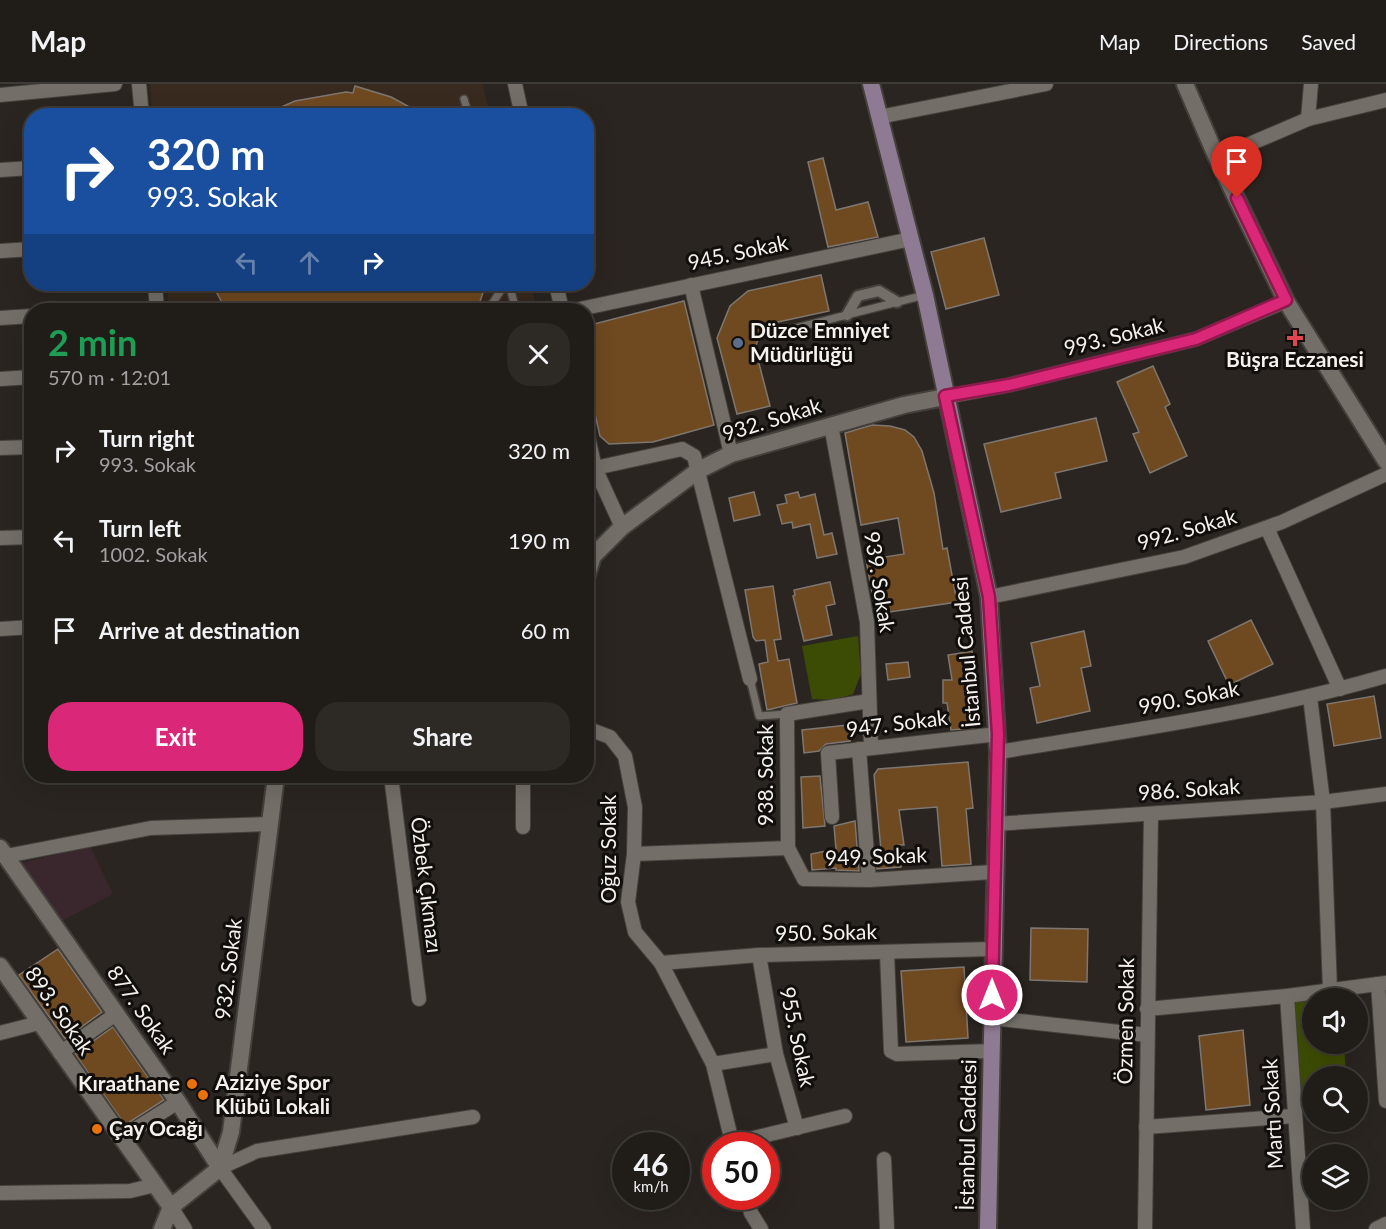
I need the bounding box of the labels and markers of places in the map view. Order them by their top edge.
pin [1211,136,1262,198]
place label: Düzce Emniyet Müdürlüğü [750,317,890,366]
marker: Büşra Eczanesi [1288,331,1302,345]
marker: Düzce Emniyet Müdürlüğü [731,336,745,350]
place label: Büşra Eczanesi [1226,346,1364,371]
place label: Aziziye Spor Klübü Lokali [214,1069,330,1118]
place label: Kıraathane [78,1070,180,1095]
marker: Kıraathane [185,1077,199,1091]
marker: Aziziye Spor Klübü Lokali [196,1088,210,1102]
place label: Çay Ocağı [109,1115,203,1140]
marker: Çay Ocağı [90,1122,104,1136]

